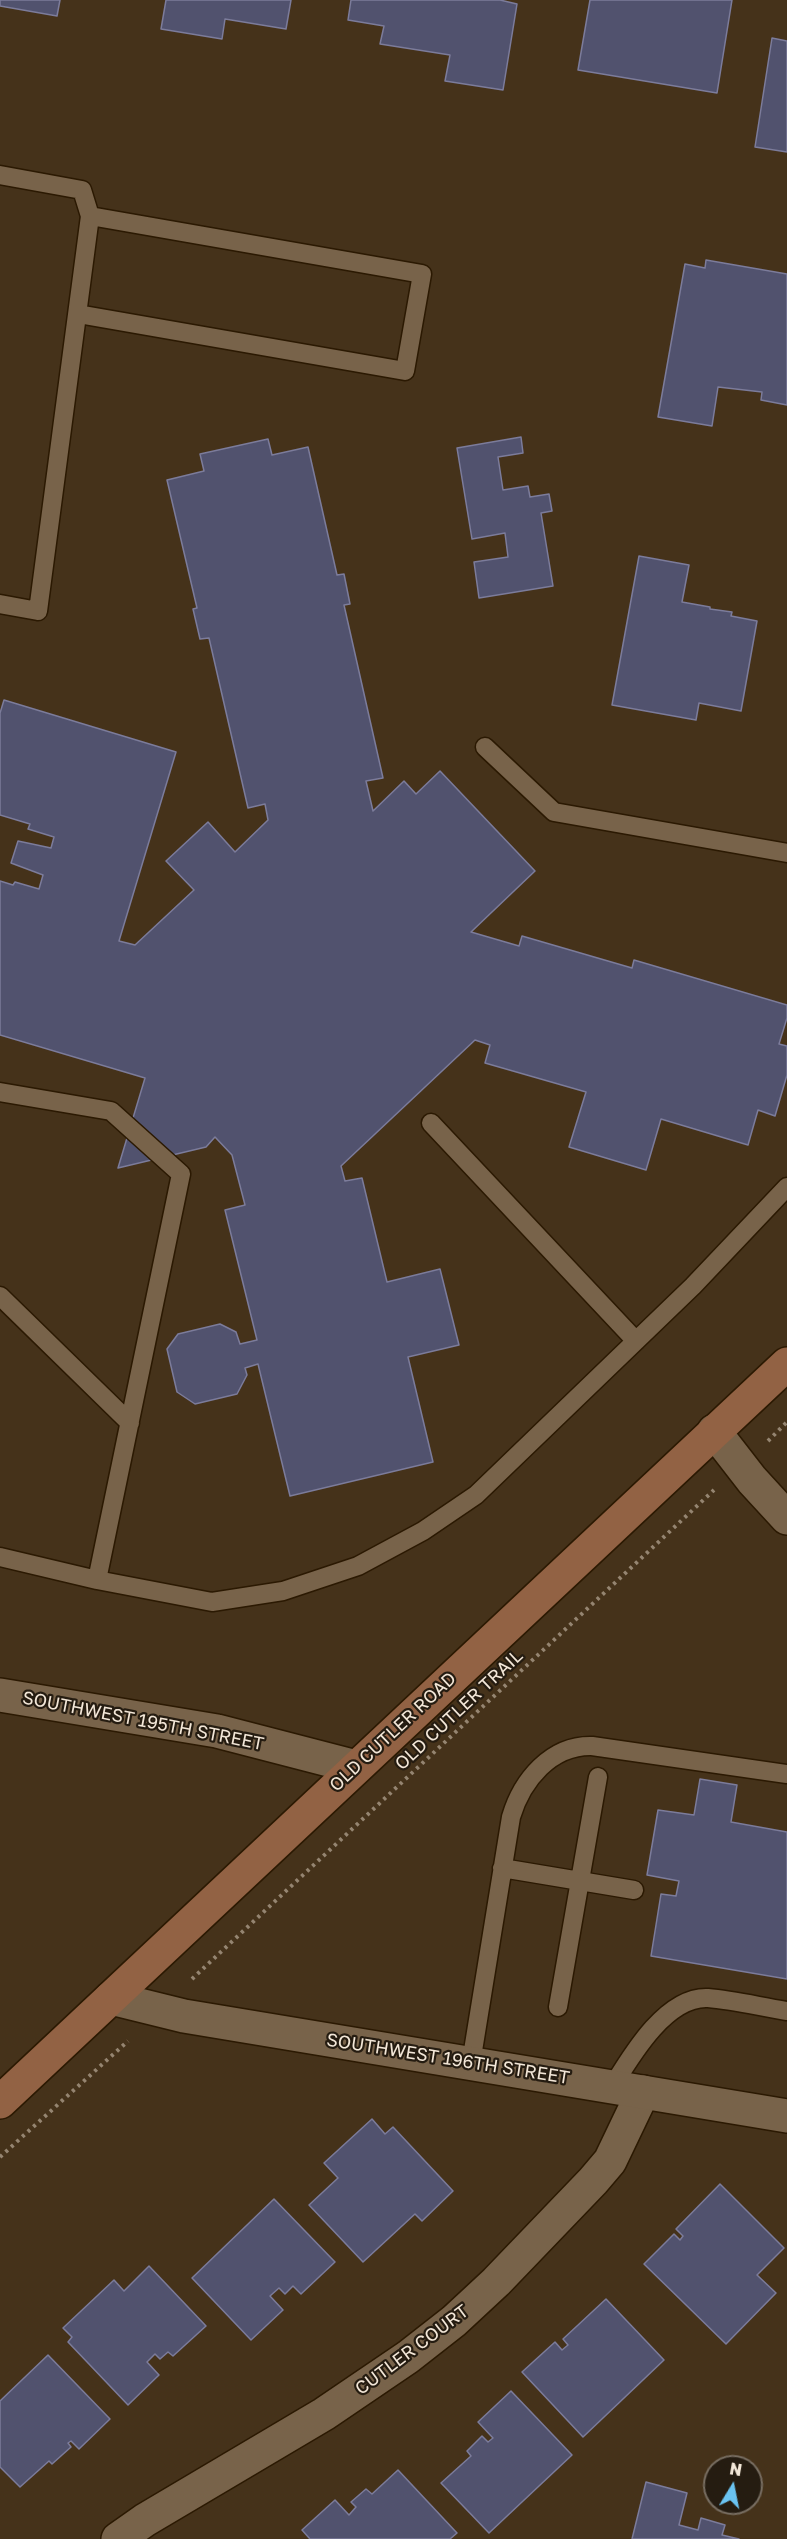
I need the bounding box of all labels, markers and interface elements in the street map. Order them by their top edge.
street label: OLD CUTLER TRAIL [391,1645,527,1775]
street label: OLD CUTLER ROAD [325,1668,461,1796]
street label: SOUTHWEST 195TH STREET [20,1687,266,1755]
street label: SOUTHWEST 196TH STREET [325,2029,571,2089]
street label: CUTLER COURT [351,2300,473,2400]
north arrow [703,2455,763,2515]
text: N [728,2458,744,2480]

